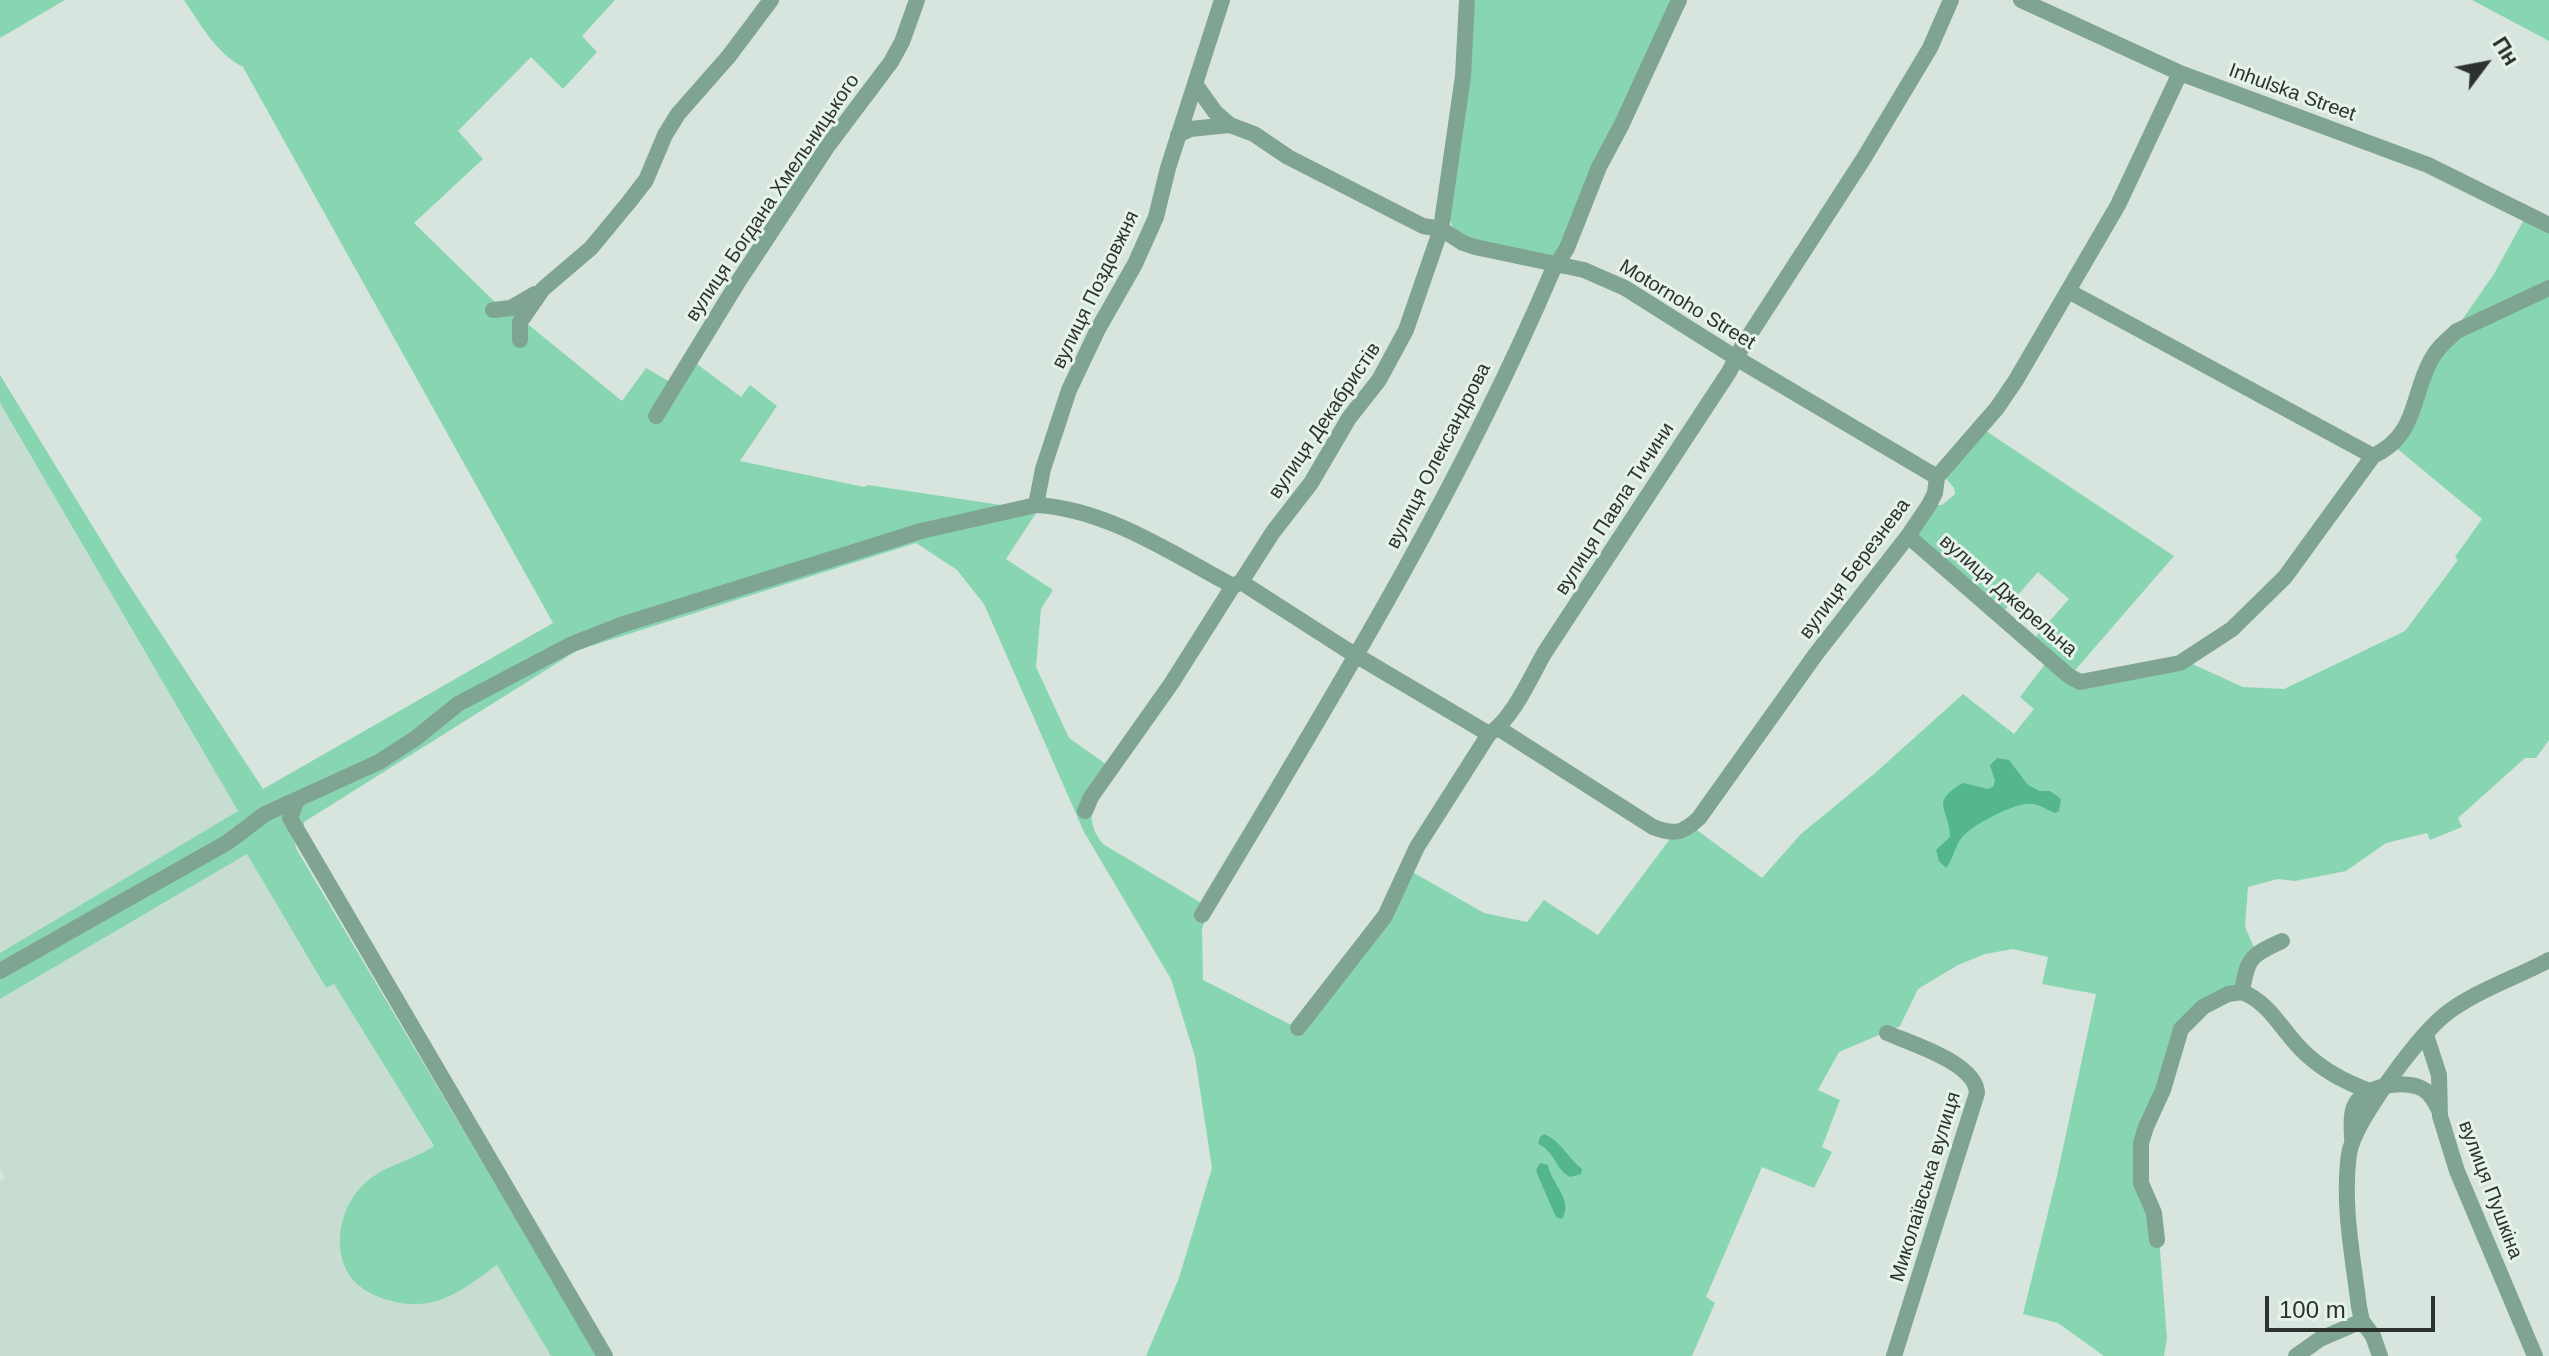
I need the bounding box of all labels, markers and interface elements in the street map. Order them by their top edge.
north arrow [2445,24,2525,104]
text: Пн [2487,32,2524,70]
street label: Inhulska Street [2225,59,2359,127]
street label: вулиця Богдана Хмельницького [681,70,865,326]
street label: вулиця Поздовжня [1047,207,1145,373]
street label: Motornoho Street [1615,255,1759,355]
street label: вулиця Декабристів [1264,338,1386,504]
street label: вулиця Олександрова [1382,359,1496,553]
street label: вулиця Павла Тичини [1550,418,1680,600]
street label: вулиця Березнева [1794,494,1916,644]
street label: вулиця Джерельна [1934,530,2082,662]
street label: Миколаївська вулиця [1886,1089,1966,1285]
street label: вулиця Пушкіна [2453,1117,2527,1263]
scale bar [2269,1280,2439,1330]
text: 100 m [2279,1296,2346,1323]

